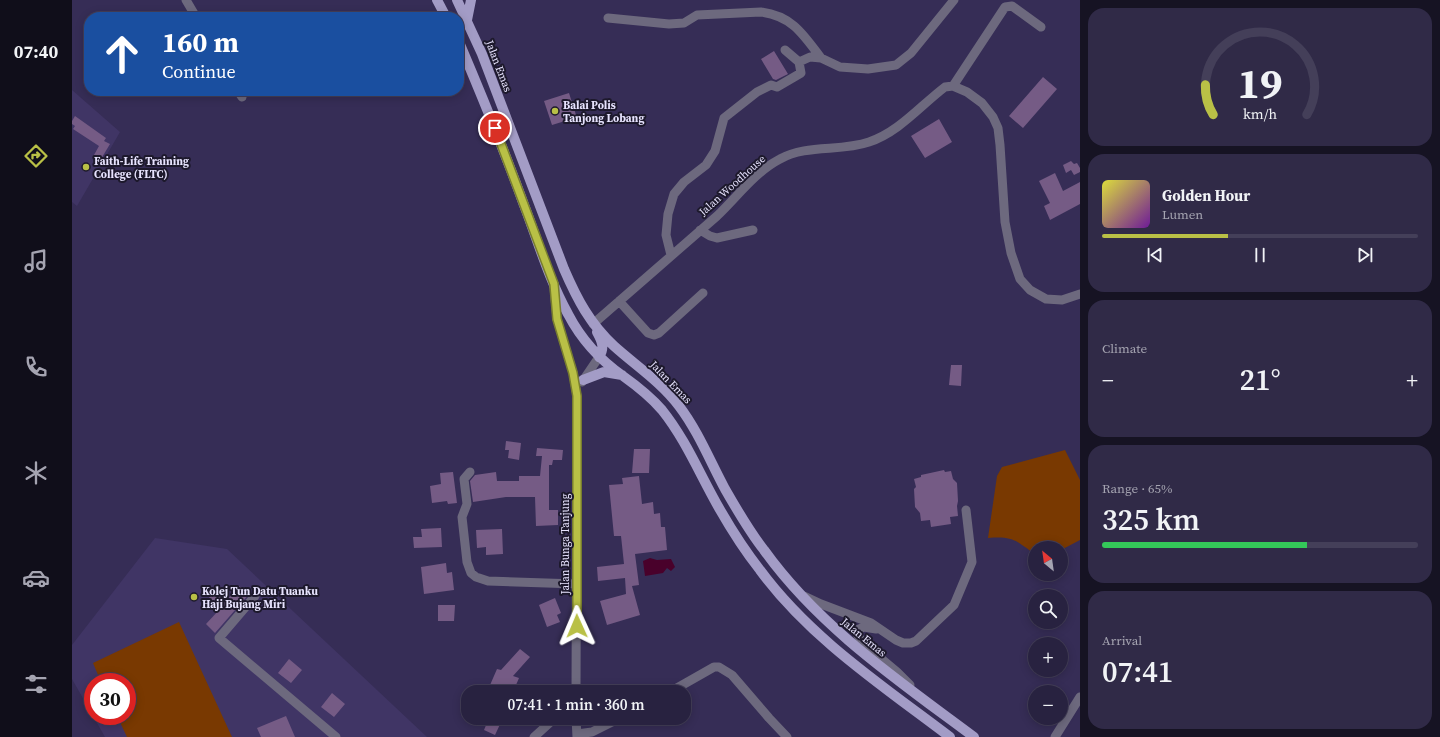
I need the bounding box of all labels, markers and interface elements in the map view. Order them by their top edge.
text: 160 m [162,23,239,61]
icon: ahead [96,28,148,80]
street label: Jalan Emas [481,37,515,94]
text: 07:40 [14,39,58,64]
text: 19 [1237,55,1283,112]
text: Continue [162,59,236,84]
place label: Balai Polis Tanjong Lobang [563,98,644,126]
text: km/h [1243,103,1277,123]
marker: Balai Polis Tanjong Lobang [550,106,560,116]
pin [478,111,512,145]
icon: arrive [484,117,506,139]
icon: directions [22,142,50,170]
street label: Jalan Woodhouse [695,151,769,220]
place label: Faith-Life Training College (FLTC) [94,154,189,182]
marker: Faith-Life Training College (FLTC) [81,162,91,172]
text: Golden Hour [1162,185,1250,206]
text: Lumen [1162,206,1203,223]
icon: previous [1144,244,1166,266]
icon: pause [1249,244,1271,266]
icon: next [1354,244,1376,266]
icon: music [22,247,50,275]
text: Climate [1102,340,1147,357]
icon: phone [22,353,50,381]
street label: Jalan Emas [646,357,695,407]
text: 21° [1239,359,1281,400]
text: − [1102,365,1114,395]
text: + [1406,365,1418,395]
icon: climate [22,459,50,487]
text: Range · 65% [1102,480,1173,497]
street label: Jalan Bunga Tanjung [558,493,573,595]
text: 325 km [1102,499,1200,540]
north arrow [1028,541,1068,581]
map controls [1028,541,1068,725]
icon: car [22,564,50,592]
place label: Kolej Tun Datu Tuanku Haji Bujang Miri [202,584,318,612]
button: search [1028,589,1068,629]
marker: Kolej Tun Datu Tuanku Haji Bujang Miri [189,592,199,602]
position arrow [556,605,598,647]
street label: Jalan Emas [837,614,890,660]
text: Arrival [1102,632,1142,649]
button: + [1028,637,1068,677]
text: 07:41 [1102,651,1173,692]
icon: filters [22,670,50,698]
speed limit sign: 30 [84,673,136,725]
button: − [1028,685,1068,725]
text: 07:41 · 1 min · 360 m [508,694,644,715]

